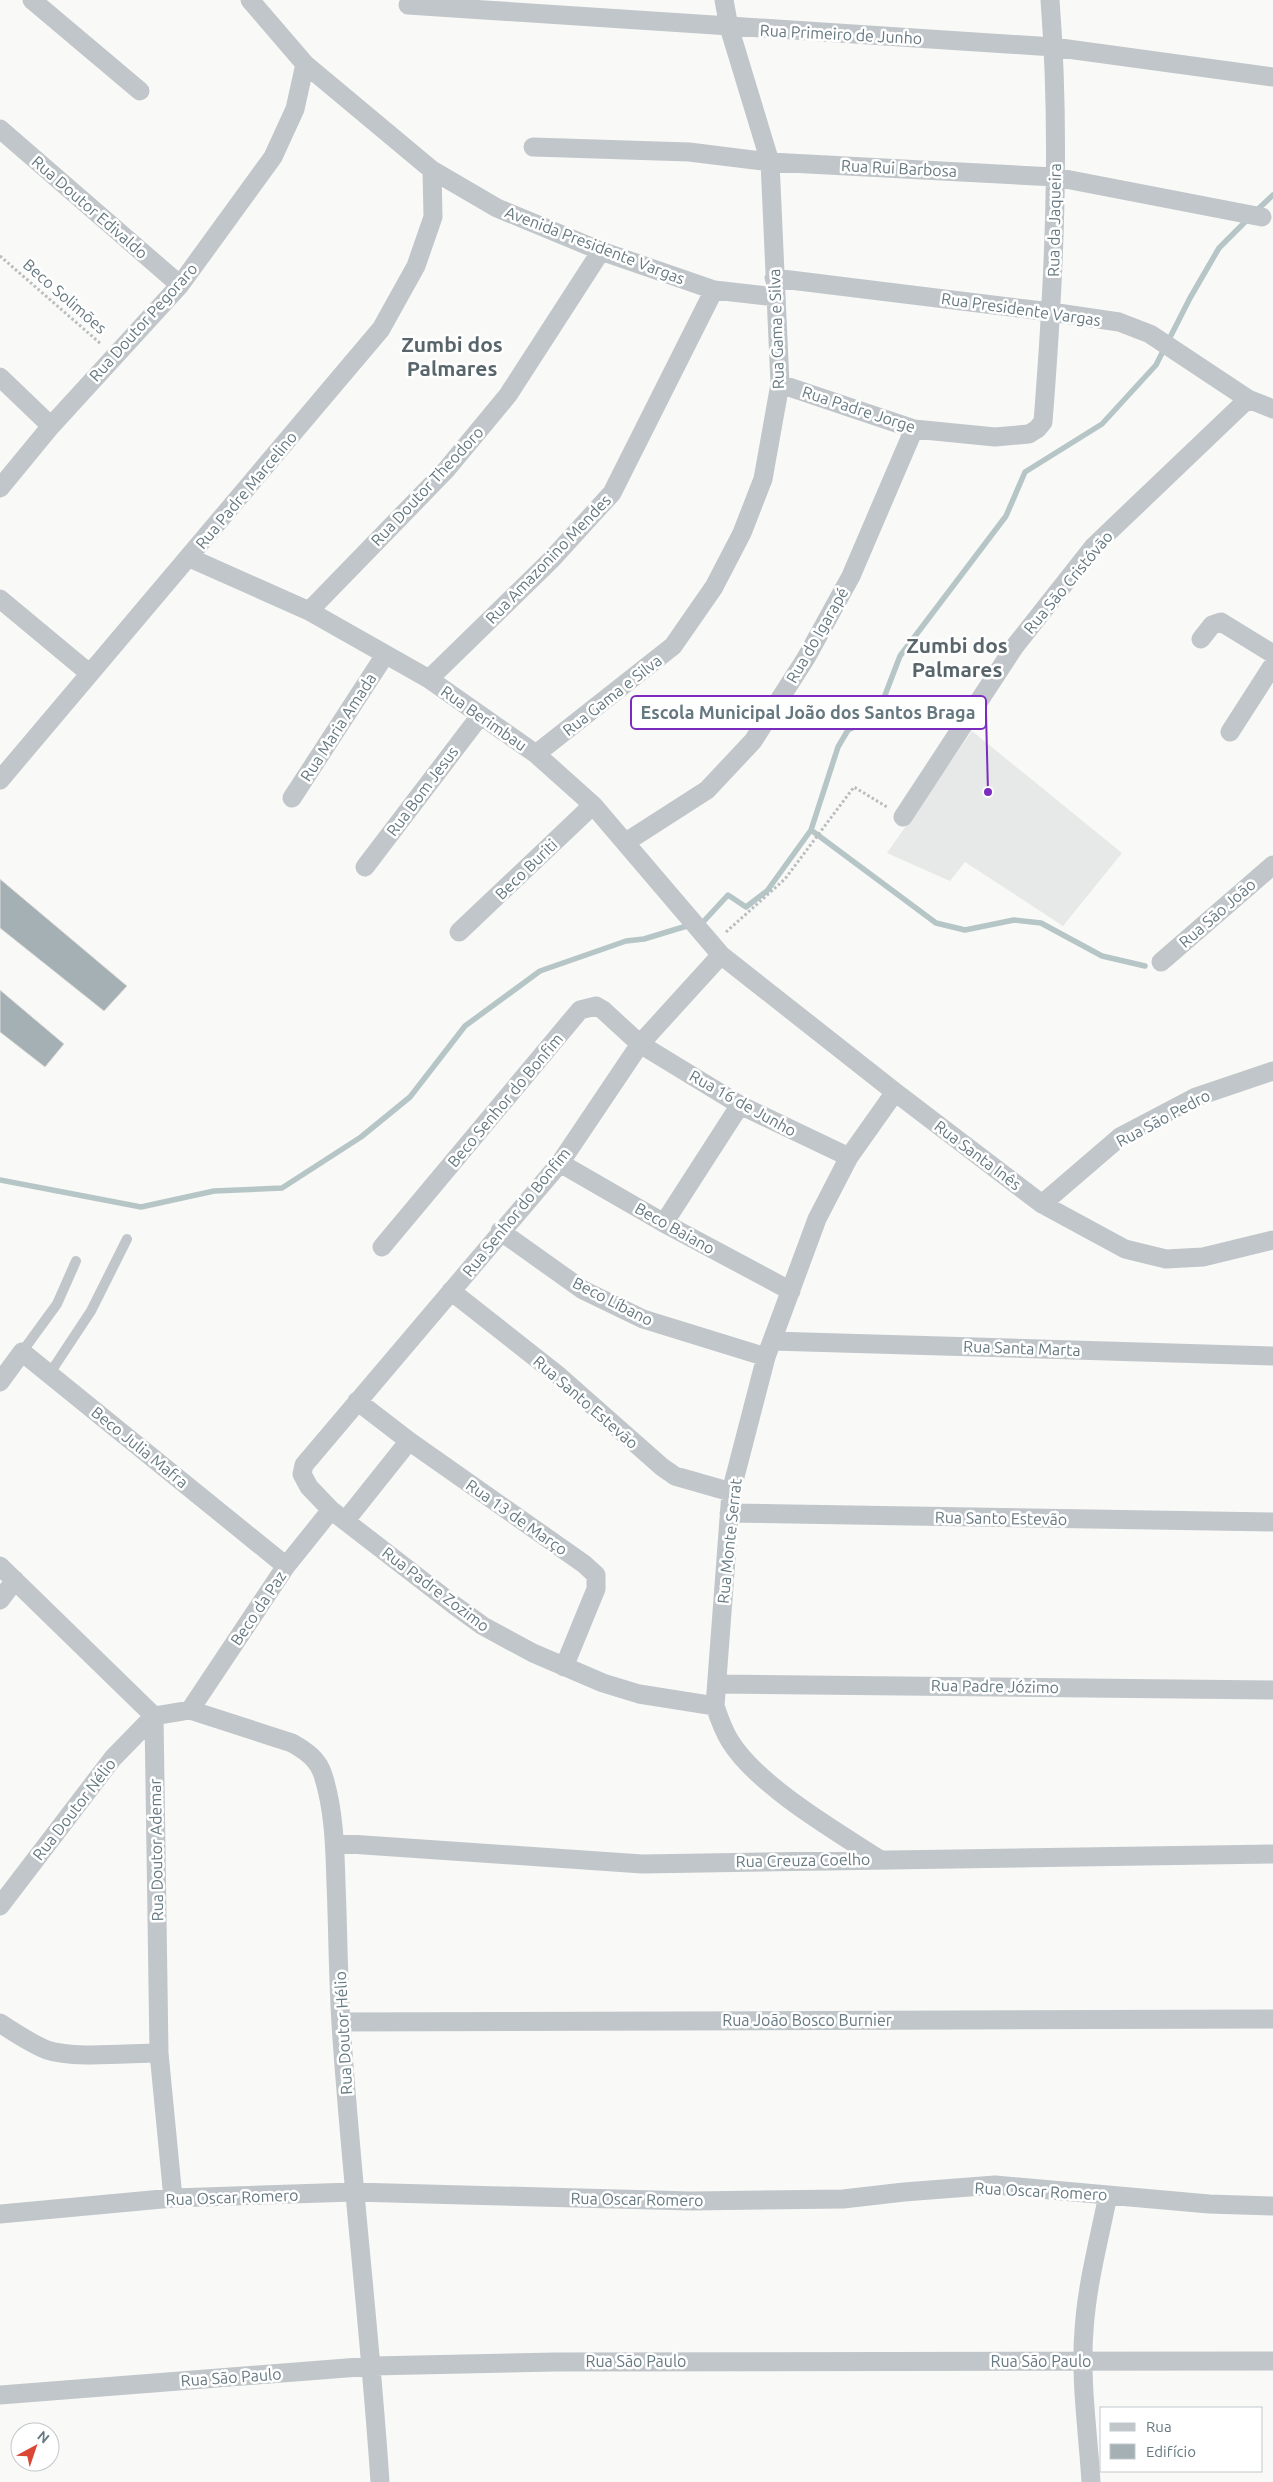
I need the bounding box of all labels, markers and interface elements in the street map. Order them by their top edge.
street label: Rua Primeiro de Junho [759,21,923,47]
street label: Rua Doutor Edivaldo [29,152,151,262]
street label: Rua Rui Barbosa [841,156,957,180]
street label: Rua da Jaqueira [1044,163,1064,277]
street label: Avenida Presidente Vargas [503,202,687,288]
street label: Beco Solimões [20,255,110,337]
street label: Rua Doutor Pegoraro [85,259,201,385]
street label: Rua Gama e Silva [765,268,787,390]
street label: Rua Presidente Vargas [940,289,1102,329]
district label: Zumbi dos Palmares [401,332,503,380]
street label: Rua Padre Jorge [800,382,918,436]
street label: Rua Doutor Theodoro [367,423,487,549]
street label: Rua Padre Marcelino [192,428,300,552]
street label: Rua Amazonino Mendes [482,491,614,627]
street label: Rua São Cristóvão [1020,527,1116,637]
street label: Rua do Igarapé [782,584,852,686]
district label: Zumbi dos Palmares [906,633,1008,681]
street label: Rua Gama e Silva [559,651,665,739]
street label: Rua Maria Amada [296,670,380,784]
street label: Rua Berimbau [438,682,530,754]
callout: Escola Municipal João dos Santos Braga [631,696,986,729]
text: Escola Municipal João dos Santos Braga [640,702,976,722]
street label: Rua Bom Jesus [382,743,462,839]
street label: Beco Buriti [491,835,561,903]
street label: Rua São João [1175,875,1259,951]
street label: Beco Senhor do Bonfim [444,1030,566,1170]
street label: Rua 16 de Junho [687,1066,799,1140]
street label: Rua São Pedro [1113,1086,1213,1150]
street label: Rua Santa Inês [931,1117,1025,1193]
street label: Rua Senhor do Bonfim [459,1144,573,1280]
street label: Beco Baiano [632,1199,718,1257]
street label: Beco Líbano [570,1273,656,1329]
street label: Rua Santa Marta [963,1337,1081,1359]
street label: Rua Santo Estevão [530,1352,642,1452]
street label: Beco Julia Mafra [88,1403,192,1491]
street label: Rua 13 de Março [463,1475,571,1559]
street label: Rua Monte Serrat [713,1477,745,1605]
street label: Rua Santo Estevão [935,1508,1067,1528]
street label: Rua Padre Zozimo [379,1543,493,1635]
street label: Beco da Paz [227,1567,289,1649]
street label: Rua Padre Józimo [931,1676,1059,1696]
street label: Rua Doutor Nélio [29,1755,119,1863]
street label: Rua Doutor Ademar [146,1778,166,1922]
street label: Rua Creuza Coelho [735,1850,871,1870]
street label: Rua Doutor Hélio [331,1971,355,2095]
street label: Rua João Bosco Burnier [722,2011,892,2029]
street label: Rua Oscar Romero [974,2179,1108,2203]
street label: Rua Oscar Romero [165,2186,299,2208]
street label: Rua Oscar Romero [570,2189,704,2209]
street label: Rua São Paulo [586,2352,686,2370]
street label: Rua São Paulo [991,2352,1091,2370]
street label: Rua São Paulo [180,2364,282,2390]
legend [1100,2407,1263,2472]
text: Rua [1146,2418,1172,2435]
north arrow [10,2422,60,2472]
text: N [34,2428,53,2447]
text: Edifício [1146,2443,1196,2460]

